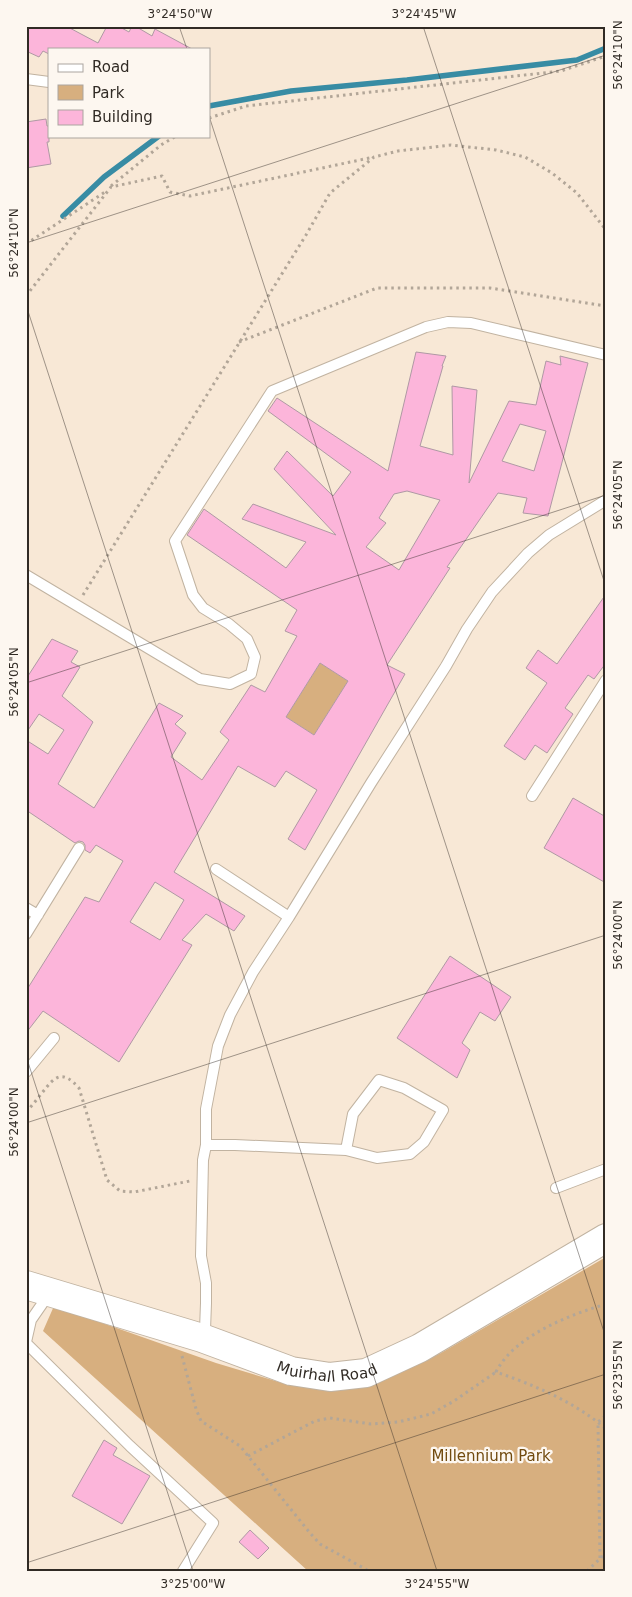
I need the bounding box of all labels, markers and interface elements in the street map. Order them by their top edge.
text: 3°24'50"W [148,7,213,21]
text: 3°24'45"W [392,7,457,21]
text: 56°24'10"N [611,20,625,90]
legend [48,48,210,138]
text: Road [92,58,130,76]
text: Park [92,84,125,102]
text: Building [92,108,153,126]
text: 56°24'10"N [7,208,21,278]
text: 56°24'05"N [611,460,625,530]
text: 56°24'05"N [7,647,21,717]
text: 56°24'00"N [611,900,625,970]
text: 56°24'00"N [7,1087,21,1157]
text: 56°23'55"N [611,1340,625,1410]
street label: Muirhall Road [274,1357,380,1386]
park label: Millennium Park [431,1447,551,1465]
text: 3°25'00"W [161,1577,226,1591]
text: 3°24'55"W [405,1577,470,1591]

